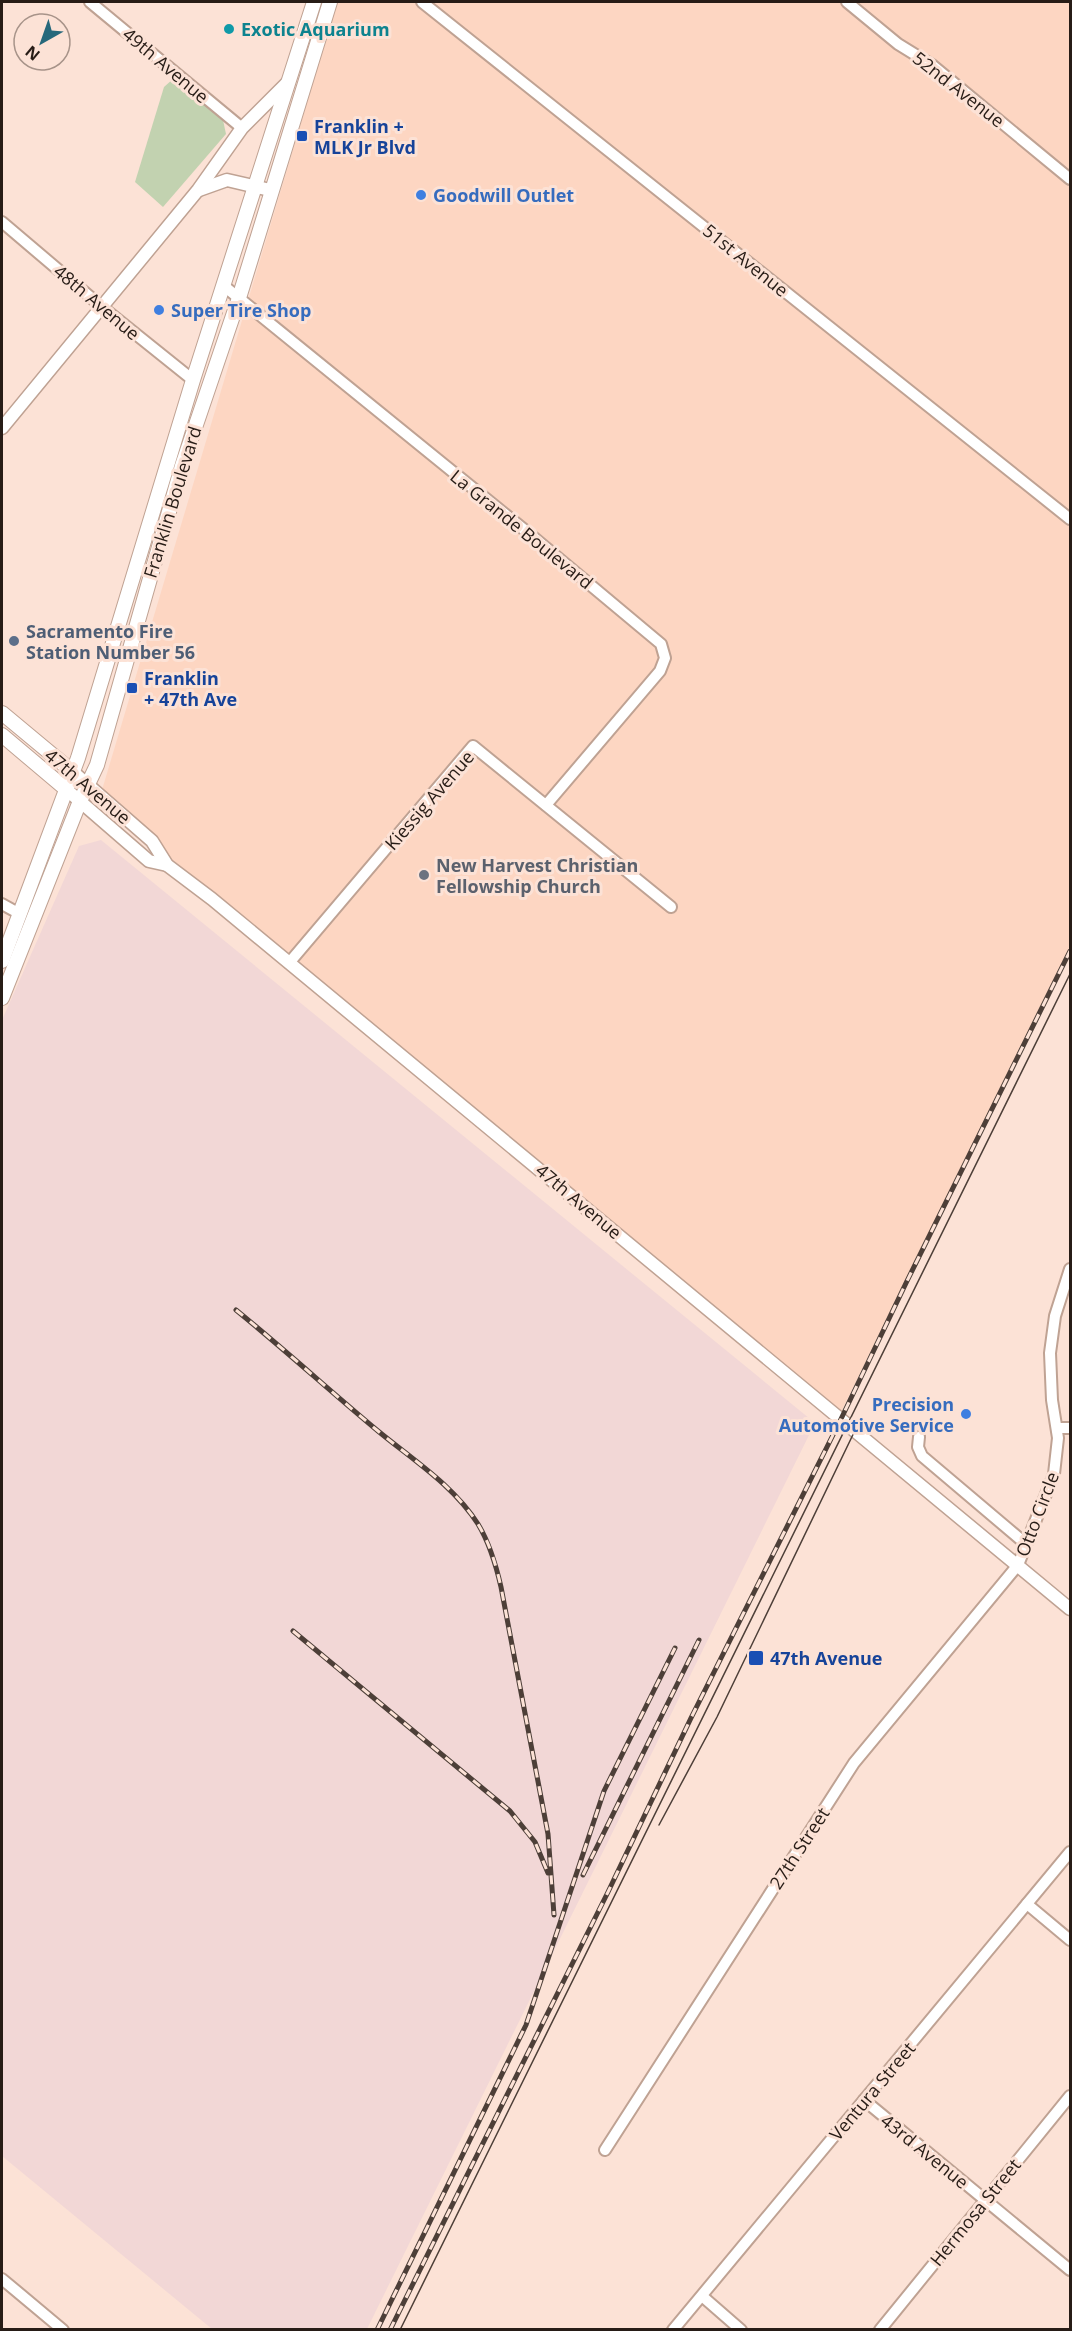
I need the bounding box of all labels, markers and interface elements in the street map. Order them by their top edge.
north arrow [12,12,72,72]
place label: Exotic Aquarium [241,17,390,41]
street label: 49th Avenue [118,22,214,108]
marker: Exotic Aquarium [222,22,236,36]
text: N [20,41,44,66]
street label: 52nd Avenue [908,46,1010,132]
place label: Franklin + MLK Jr Blvd [314,114,416,159]
marker: Franklin + MLK Jr Blvd [295,129,309,143]
place label: Goodwill Outlet [433,183,574,207]
marker: Goodwill Outlet [414,188,428,202]
street label: 51st Avenue [698,218,794,302]
street label: 48th Avenue [49,259,145,345]
place label: Super Tire Shop [171,298,311,322]
marker: Super Tire Shop [152,303,166,317]
street label: Franklin Boulevard [138,423,206,581]
street label: La Grande Boulevard [446,464,598,594]
place label: Sacramento Fire Station Number 56 [26,619,195,664]
marker: Sacramento Fire Station Number 56 [7,634,21,648]
place label: Franklin + 47th Ave [144,666,237,711]
marker: Franklin + 47th Ave [125,681,139,695]
street label: 47th Avenue [40,743,136,829]
street label: Kiessig Avenue [379,745,479,855]
place label: New Harvest Christian Fellowship Church [436,853,638,898]
marker: New Harvest Christian Fellowship Church [417,868,431,882]
street label: 47th Avenue [531,1158,627,1244]
place label: Precision Automotive Service [779,1392,954,1437]
marker: Precision Automotive Service [959,1407,973,1421]
street label: Otto Circle [1010,1468,1064,1560]
place label: 47th Avenue [770,1646,883,1670]
marker: 47th Avenue [747,1649,765,1667]
street label: 27th Street [764,1802,834,1894]
street label: Ventura Street [824,2037,920,2145]
street label: 43rd Avenue [876,2108,974,2194]
street label: Hermosa Street [924,2153,1026,2271]

